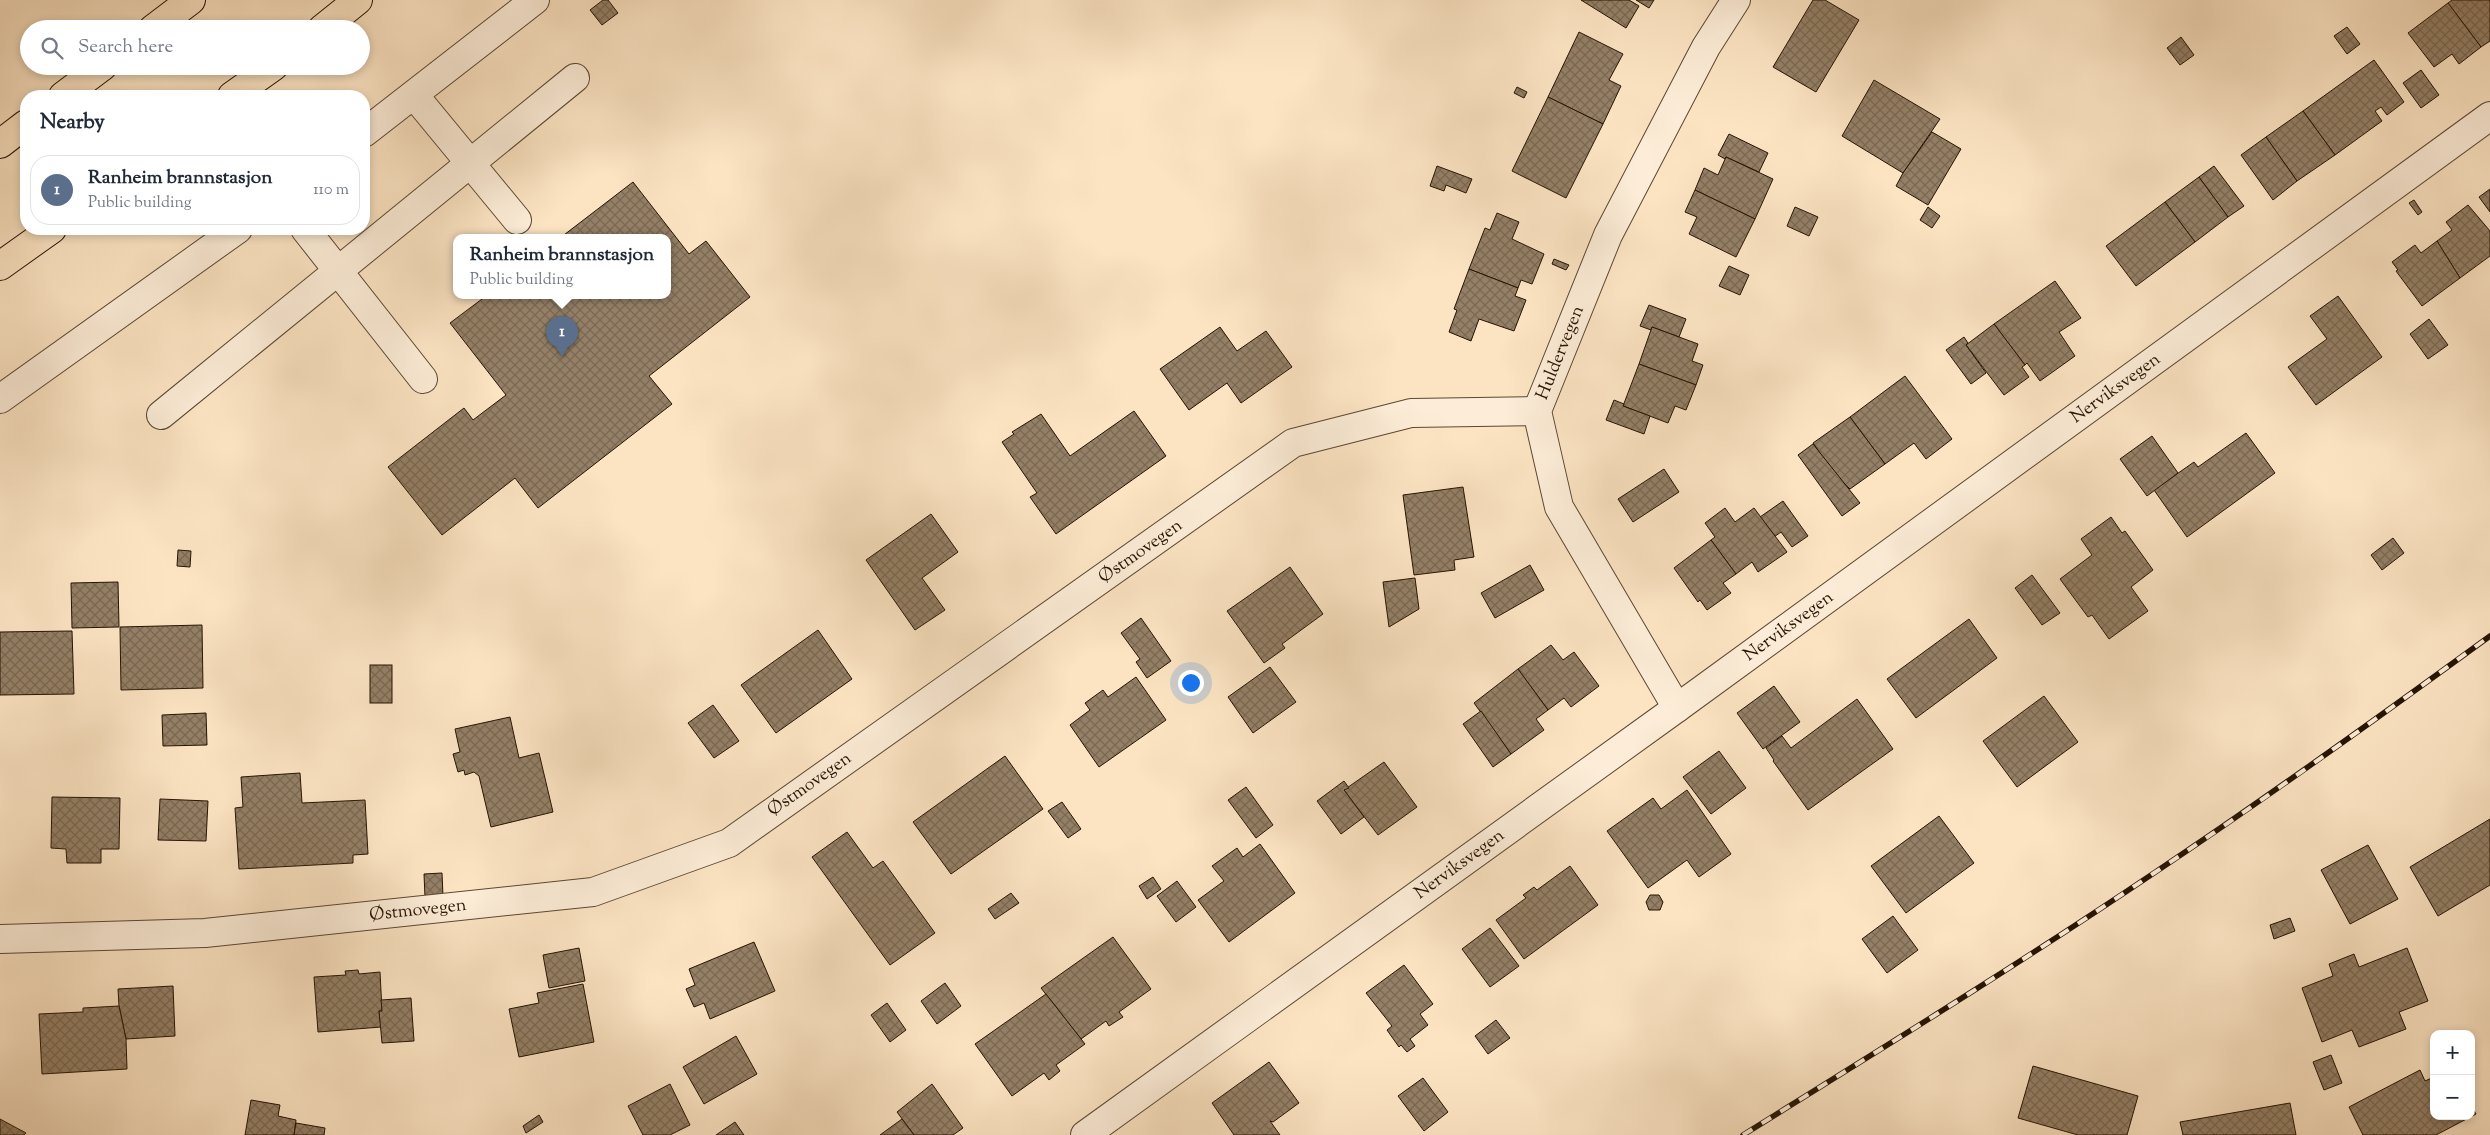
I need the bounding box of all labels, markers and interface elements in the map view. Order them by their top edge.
search box [20,20,370,75]
icon: search [38,34,66,62]
text: Search here [78,34,173,61]
text: Nearby [40,108,105,138]
text: Ranheim brannstasjon [88,165,273,192]
text: 1 [54,179,60,202]
text: 110 m [313,179,349,202]
text: Public building [88,192,192,215]
popup [453,234,671,299]
text: Ranheim brannstasjon [470,242,654,269]
text: Public building [470,269,573,292]
street label: Huldervegen [1530,302,1592,404]
pin: 1 [546,316,578,357]
street label: Nerviksvegen [2066,347,2167,431]
street label: Østmovegen [1094,513,1189,591]
street label: Nerviksvegen [1739,585,1840,669]
your location [1178,670,1204,696]
street label: Østmovegen [763,746,858,824]
street label: Nerviksvegen [1410,823,1511,907]
street label: Østmovegen [368,893,468,929]
map controls [2430,1030,2475,1120]
button: + [2430,1030,2475,1075]
button: − [2430,1075,2475,1120]

